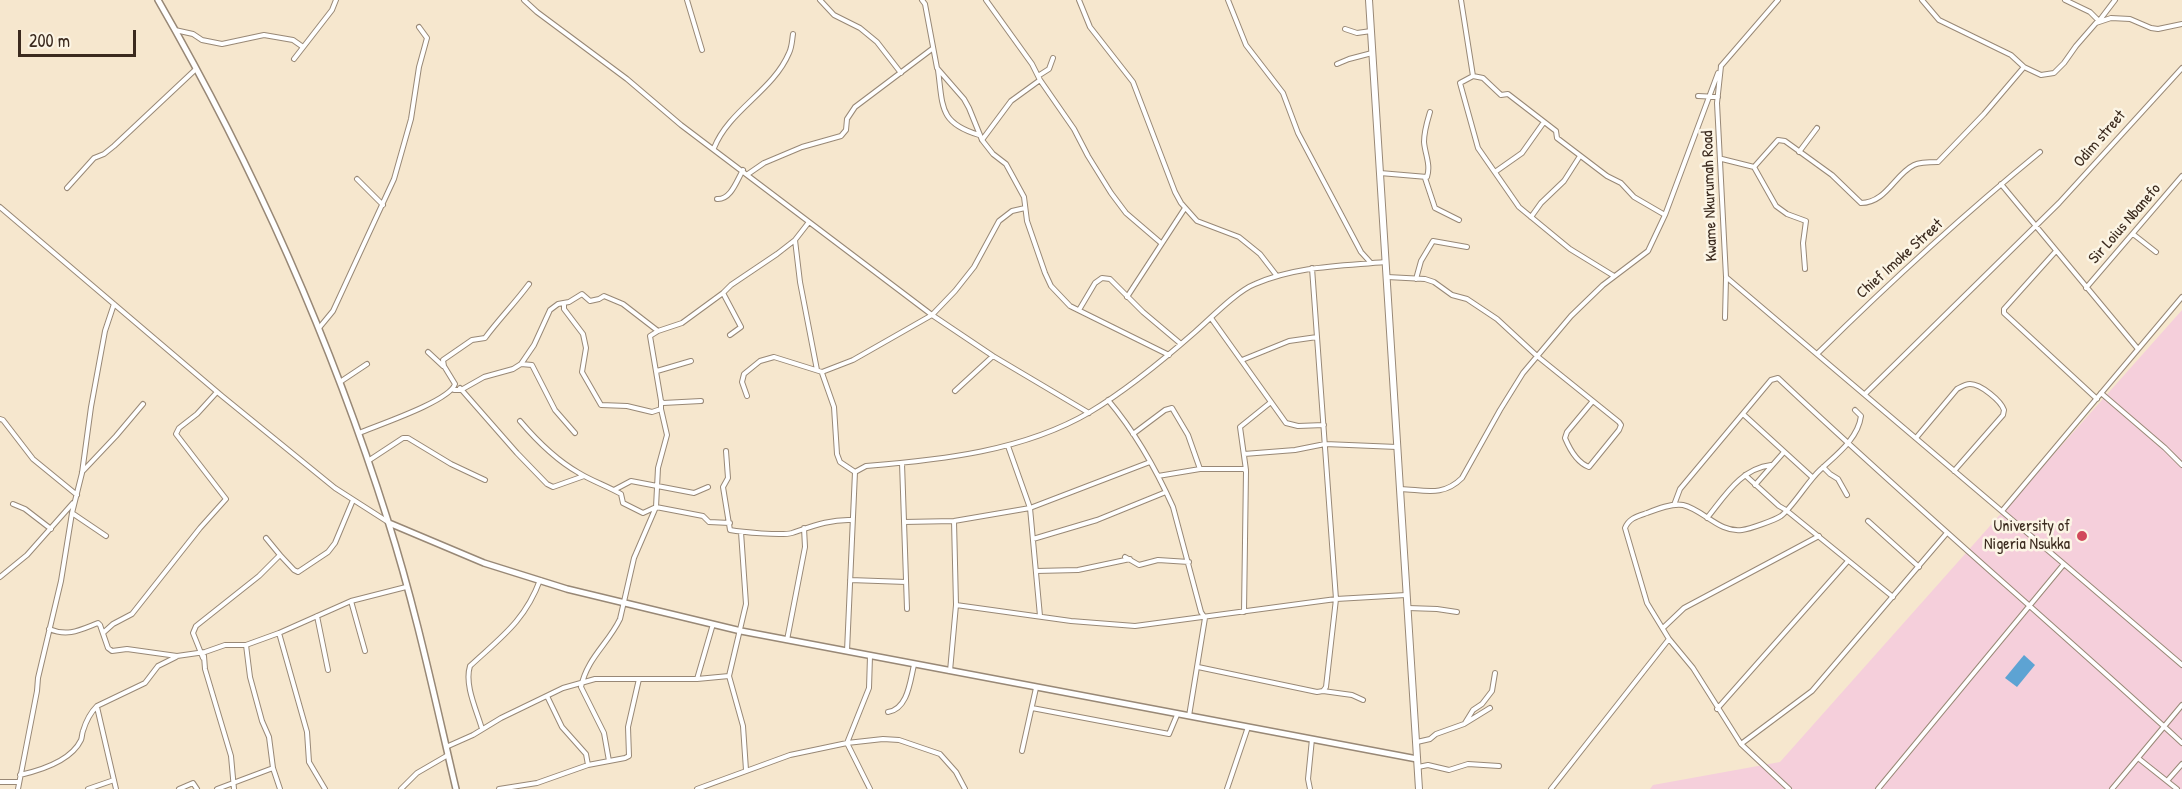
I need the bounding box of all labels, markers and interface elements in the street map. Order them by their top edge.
scale bar [21,18,140,56]
text: 200 m [29,28,70,53]
street label: Odim street [2070,107,2130,171]
street label: Kwame Nkurumah Road [1698,130,1722,262]
street label: Sir Loius Nbanefo [2085,180,2165,268]
street label: Chief Imoke Street [1853,215,1947,303]
place label: University of Nigeria Nsukka [1984,517,2070,555]
marker: University of Nigeria Nsukka [2075,529,2089,543]

